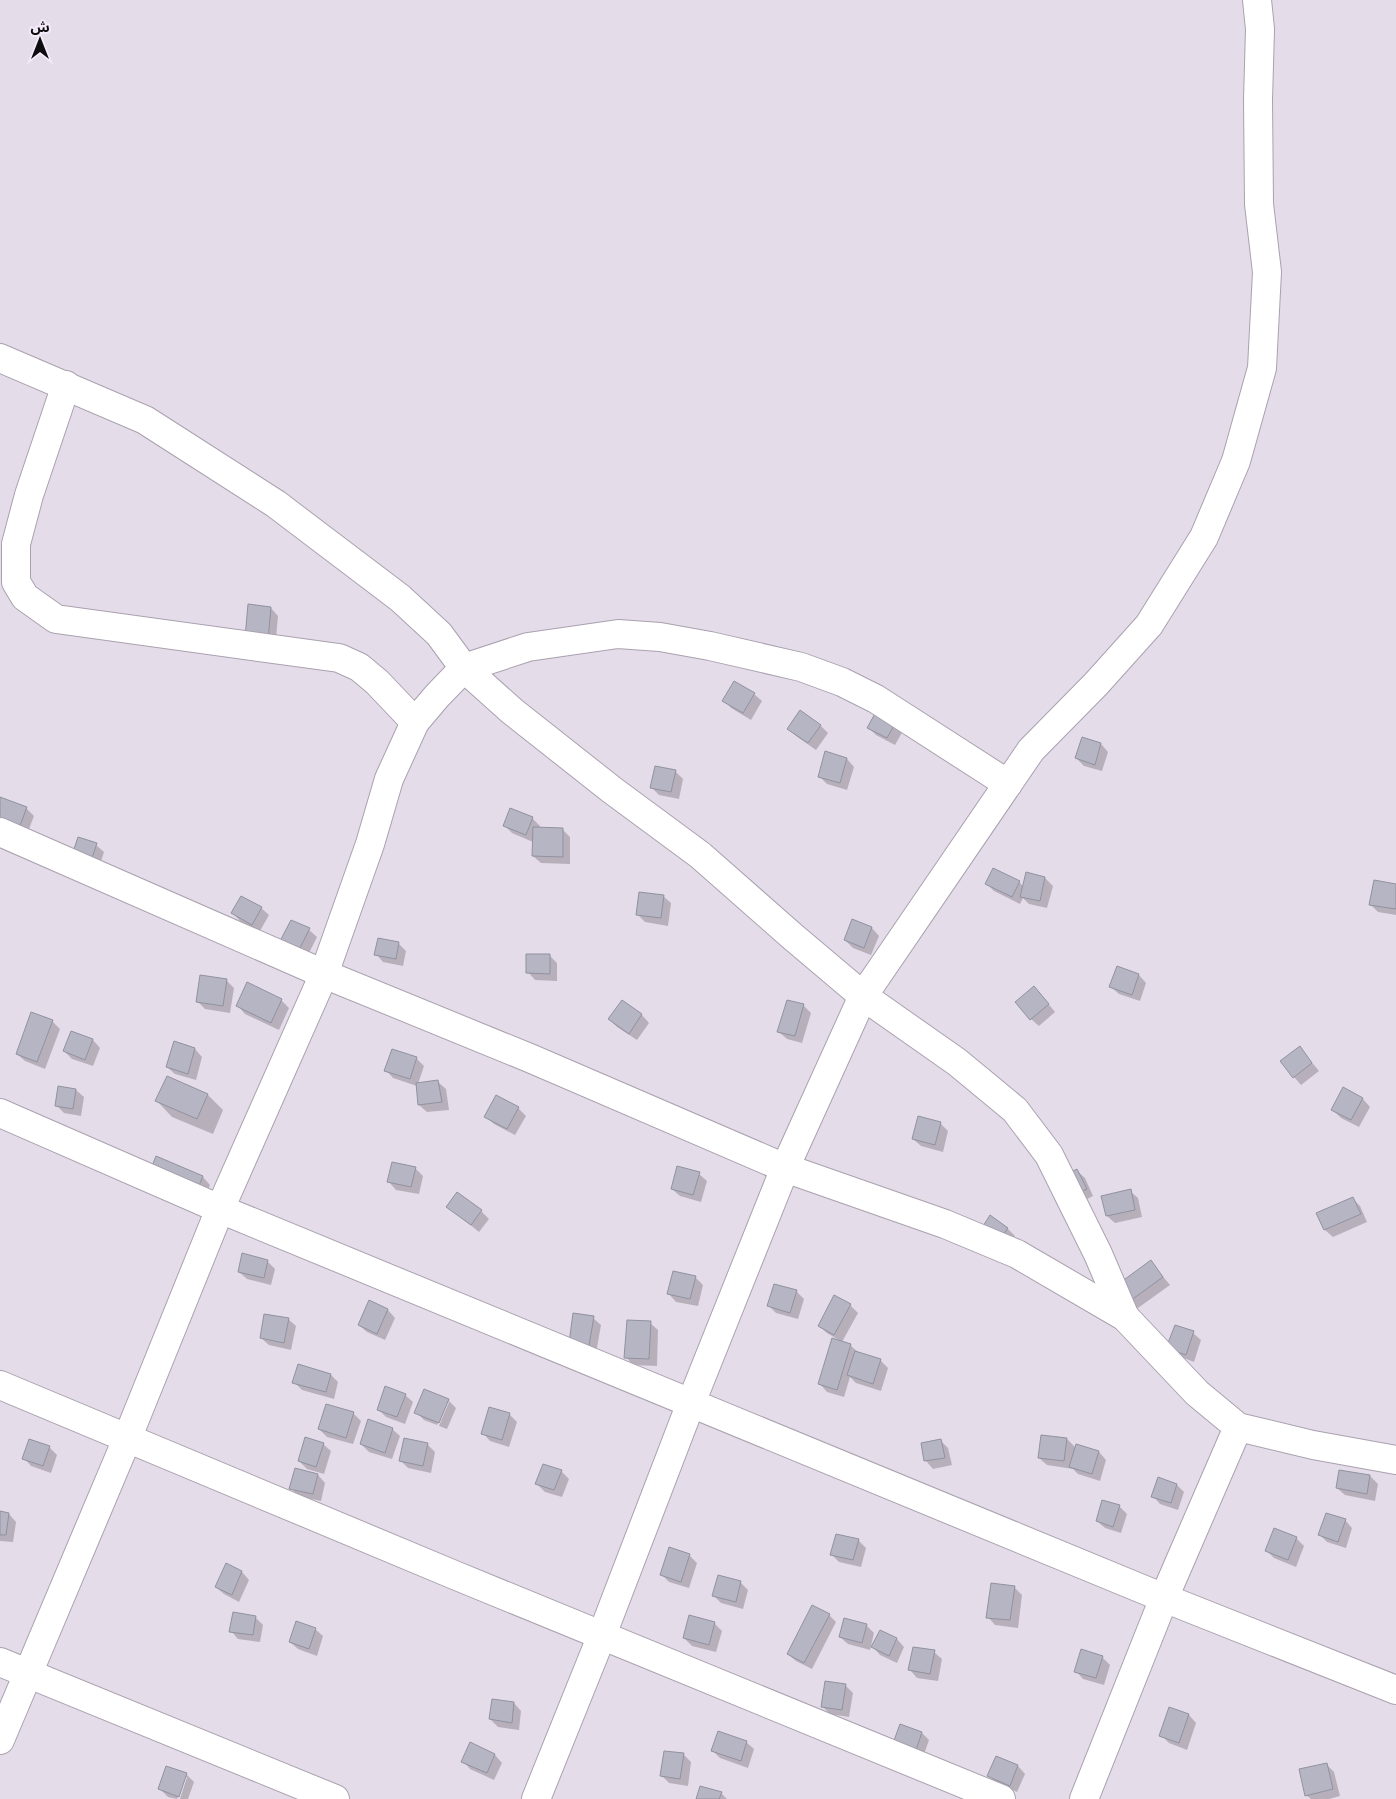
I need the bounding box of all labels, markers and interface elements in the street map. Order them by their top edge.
north arrow [15,15,65,65]
text: ش [30,19,50,35]

